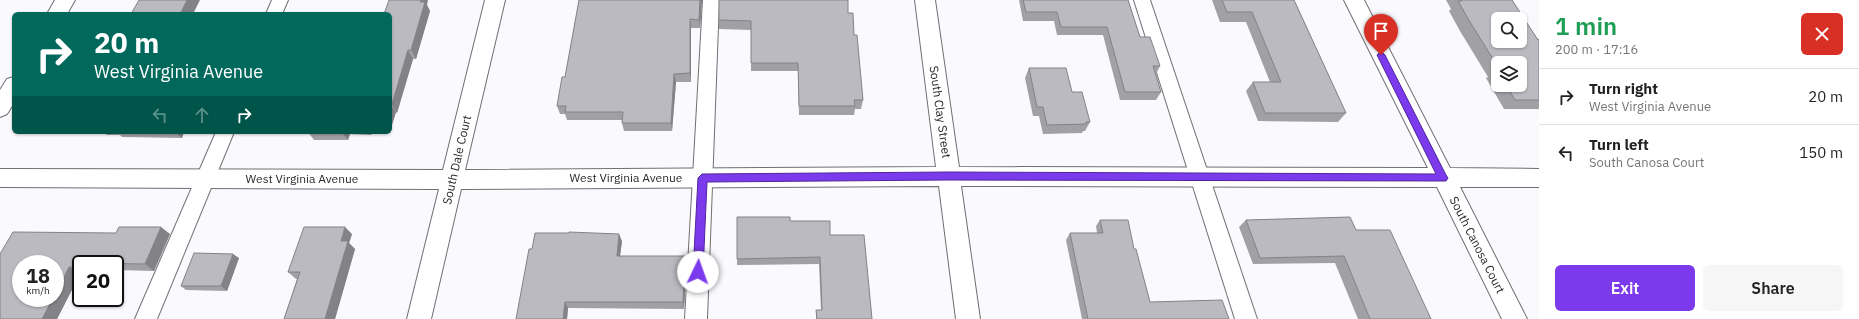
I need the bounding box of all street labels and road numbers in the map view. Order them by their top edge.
street label: South Clay Street [927,65,954,159]
street label: South Dale Court [439,114,474,206]
street label: West Virginia Avenue [570,170,683,185]
street label: West Virginia Avenue [246,171,359,186]
street label: South Canosa Court [1447,194,1508,296]

